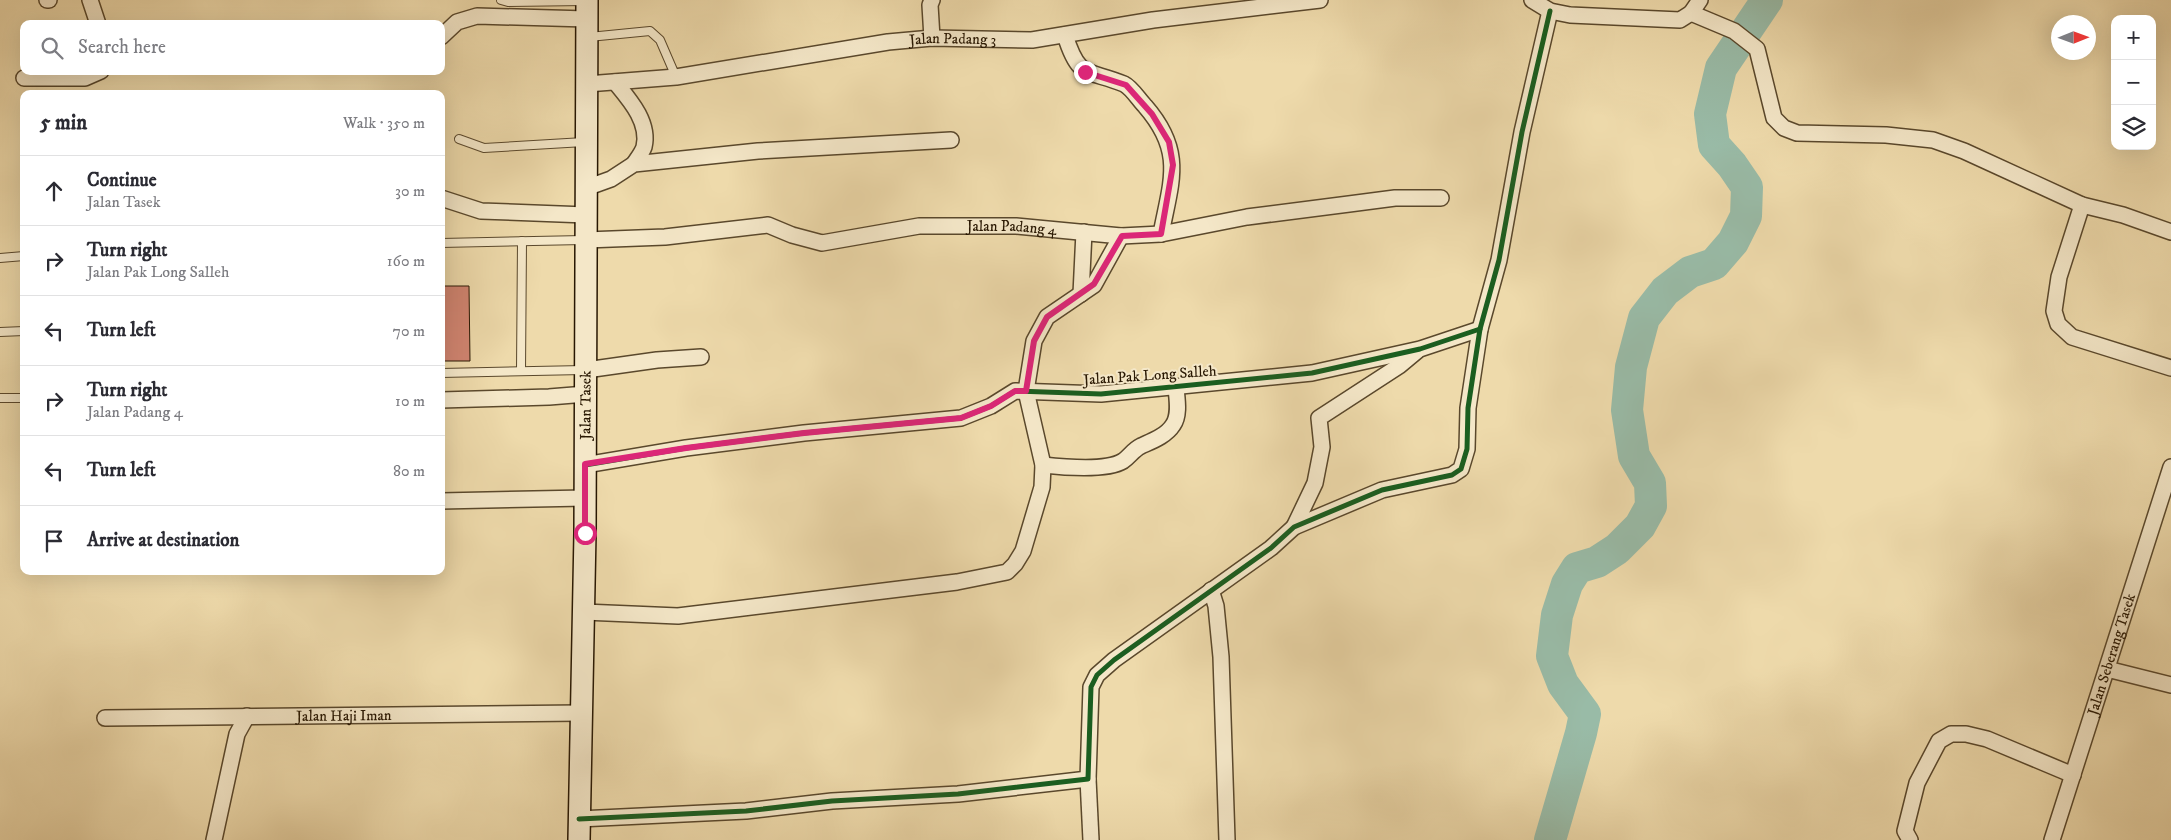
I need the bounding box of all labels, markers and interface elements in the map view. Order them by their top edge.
north arrow [2051,15,2096,60]
map controls [2111,15,2156,150]
button: + [2111,15,2156,60]
search box [20,20,445,75]
street label: Jalan Padang 3 [906,29,996,50]
icon: search [38,34,66,62]
text: Search here [78,36,166,59]
button: − [2111,60,2156,105]
route end [1074,61,1097,84]
button: layers [2111,105,2156,150]
text: 5 min [40,110,87,136]
text: Walk · 350 m [343,113,425,133]
text: Continue [87,169,157,192]
icon: ahead [40,177,68,205]
text: 30 m [395,181,425,201]
text: Jalan Tasek [87,192,161,212]
street label: Jalan Padang 4 [965,217,1058,240]
text: Turn right [87,239,167,262]
icon: right [40,247,68,275]
text: 160 m [387,251,425,271]
text: Jalan Pak Long Salleh [87,262,229,282]
icon: left [40,317,68,345]
text: Turn left [87,319,156,342]
text: 70 m [393,321,425,341]
street label: Jalan Pak Long Salleh [1081,361,1217,390]
street label: Jalan Tasek [576,370,596,442]
text: Turn right [87,379,167,402]
icon: right [40,387,68,415]
text: 10 m [395,391,425,411]
text: Jalan Padang 4 [87,402,183,422]
icon: left [40,457,68,485]
text: Turn left [87,459,156,482]
text: 80 m [393,461,425,481]
route start [574,522,597,545]
icon: arrive [40,527,68,555]
text: Arrive at destination [87,529,239,552]
street label: Jalan Seberang Tasek [2083,591,2140,720]
street label: Jalan Haji Iman [294,706,392,726]

